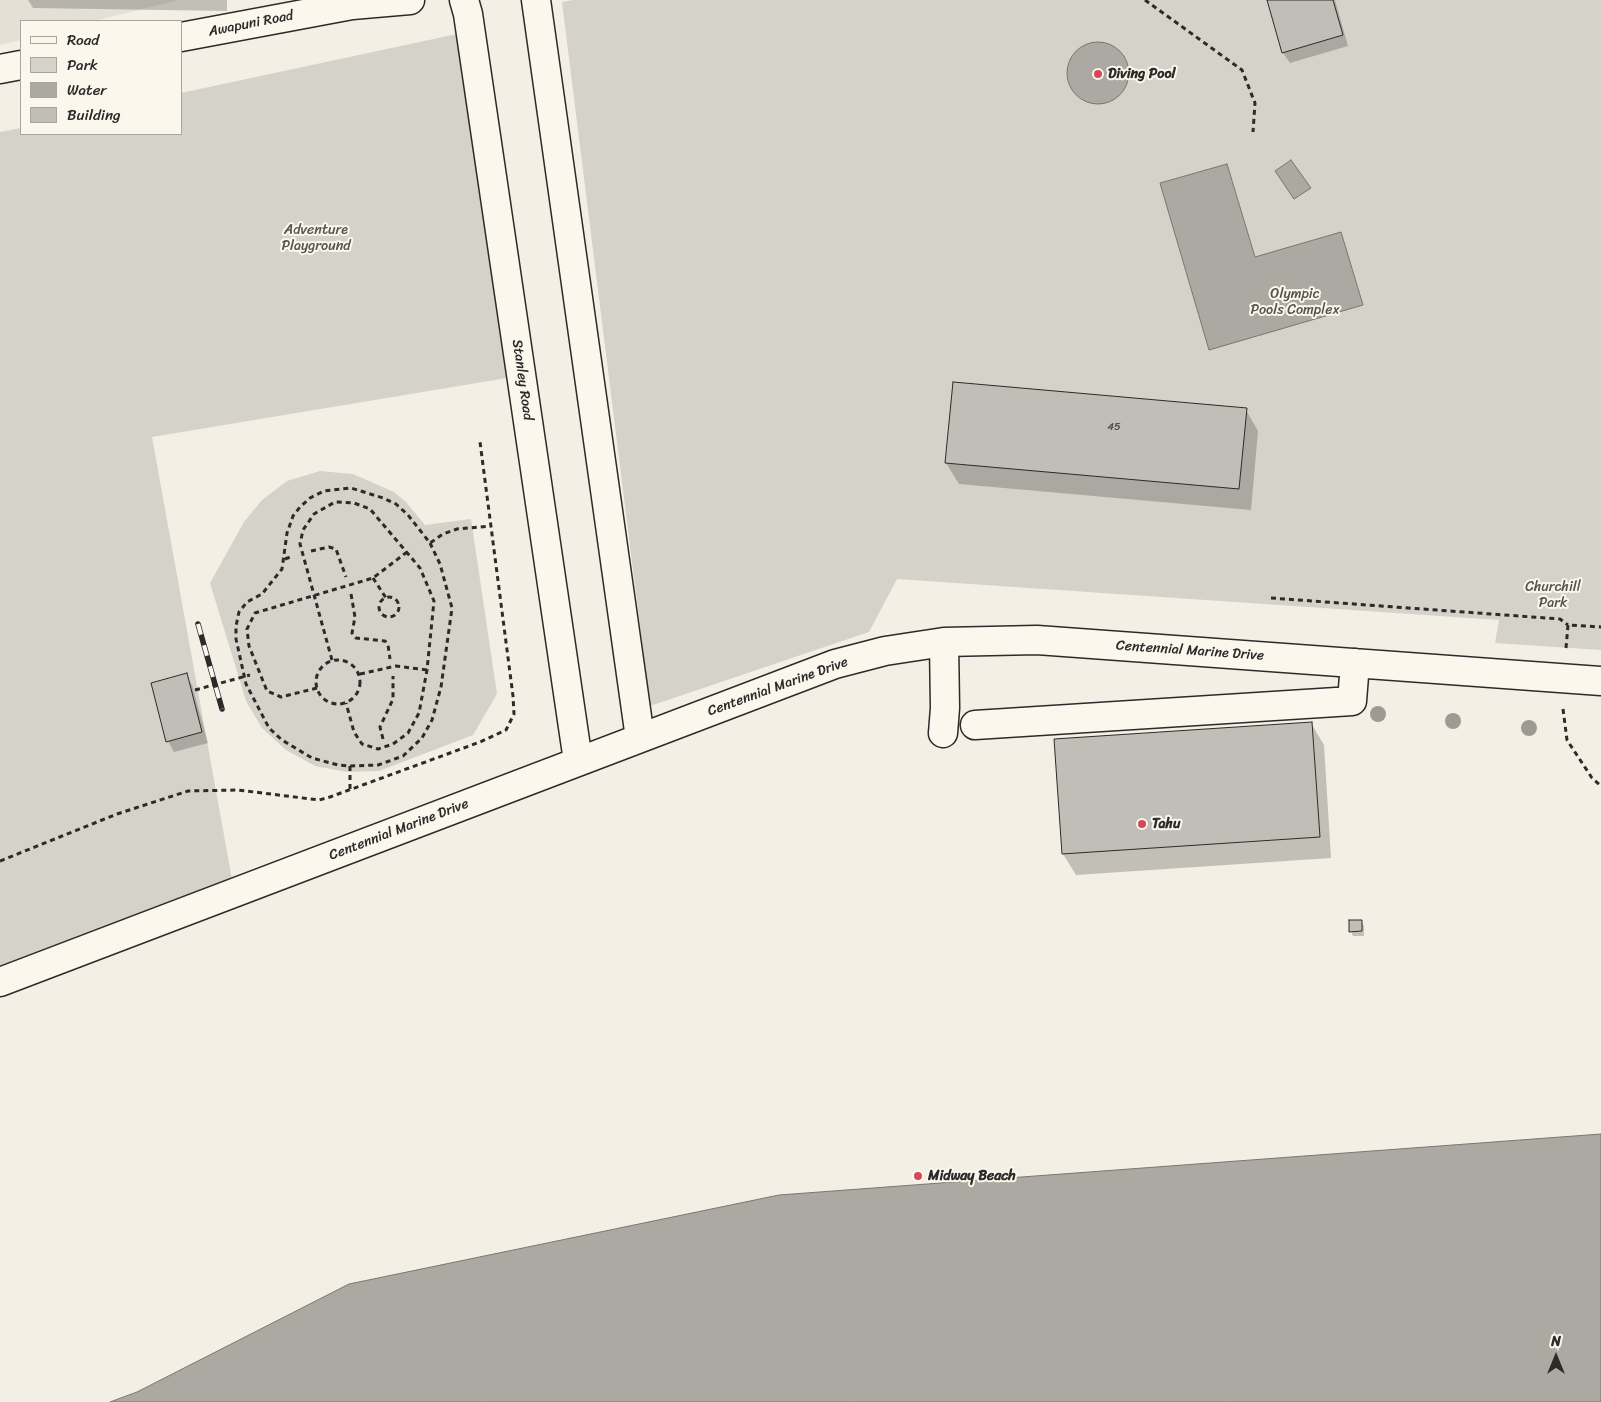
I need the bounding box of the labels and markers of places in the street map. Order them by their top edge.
place label: Diving Pool [1108,66,1176,82]
marker: Diving Pool [1092,68,1104,80]
place label: Tahu [1152,816,1180,832]
marker: Tahu [1136,818,1148,830]
place label: Midway Beach [928,1168,1016,1184]
marker: Midway Beach [912,1170,924,1182]

